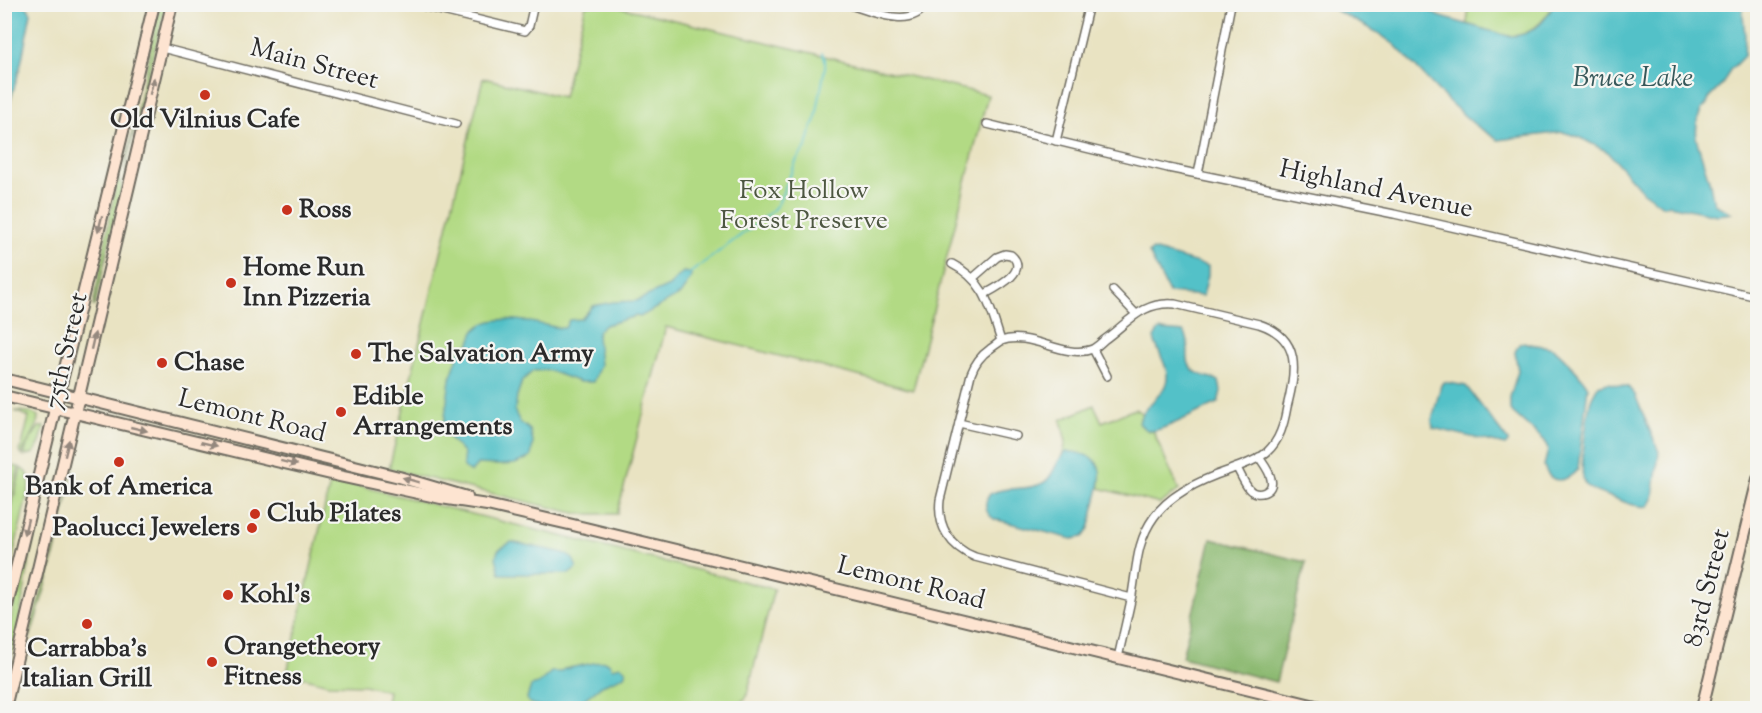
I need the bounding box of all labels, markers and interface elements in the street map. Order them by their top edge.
street label: Main Street [246,30,382,100]
water label: Bruce Lake [1573,60,1693,99]
one-way arrow [148,77,157,95]
marker: Old Vilnius Cafe [198,88,212,102]
place label: Old Vilnius Cafe [110,102,300,139]
street label: Highland Avenue [1276,151,1476,229]
park label: Fox Hollow Forest Preserve [720,173,888,240]
place label: Ross [299,192,352,229]
marker: Ross [280,203,294,217]
one-way arrow [94,214,104,233]
place label: Home Run Inn Pizzeria [243,250,370,317]
marker: Home Run Inn Pizzeria [224,276,238,290]
street label: 75th Street [36,289,98,413]
one-way arrow [88,331,98,350]
place label: The Salvation Army [368,336,594,373]
place label: Chase [174,345,245,382]
marker: The Salvation Army [349,347,363,361]
marker: Chase [155,356,169,370]
place label: Edible Arrangements [353,379,512,446]
street label: Lemont Road [174,381,330,453]
marker: Edible Arrangements [334,405,348,419]
one-way arrow [130,424,149,434]
one-way arrow [62,439,72,458]
one-way arrow [200,439,219,449]
marker: Bank of America [112,455,126,469]
one-way arrow [280,459,298,469]
place label: Bank of America [25,469,213,506]
one-way arrow [402,475,420,484]
place label: Club Pilates [267,496,401,533]
marker: Club Pilates [248,507,262,521]
place label: Paolucci Jewelers [53,510,240,547]
one-way arrow [21,518,31,536]
marker: Paolucci Jewelers [245,521,259,535]
street label: 83rd Street [1675,525,1741,651]
street label: Lemont Road [833,548,989,620]
place label: Kohl's [240,577,310,614]
marker: Kohl's [221,588,235,602]
marker: Carrabba's Italian Grill [80,617,94,631]
place label: Orangetheory Fitness [224,629,381,696]
place label: Carrabba's Italian Grill [22,631,153,698]
marker: Orangetheory Fitness [205,655,219,669]

